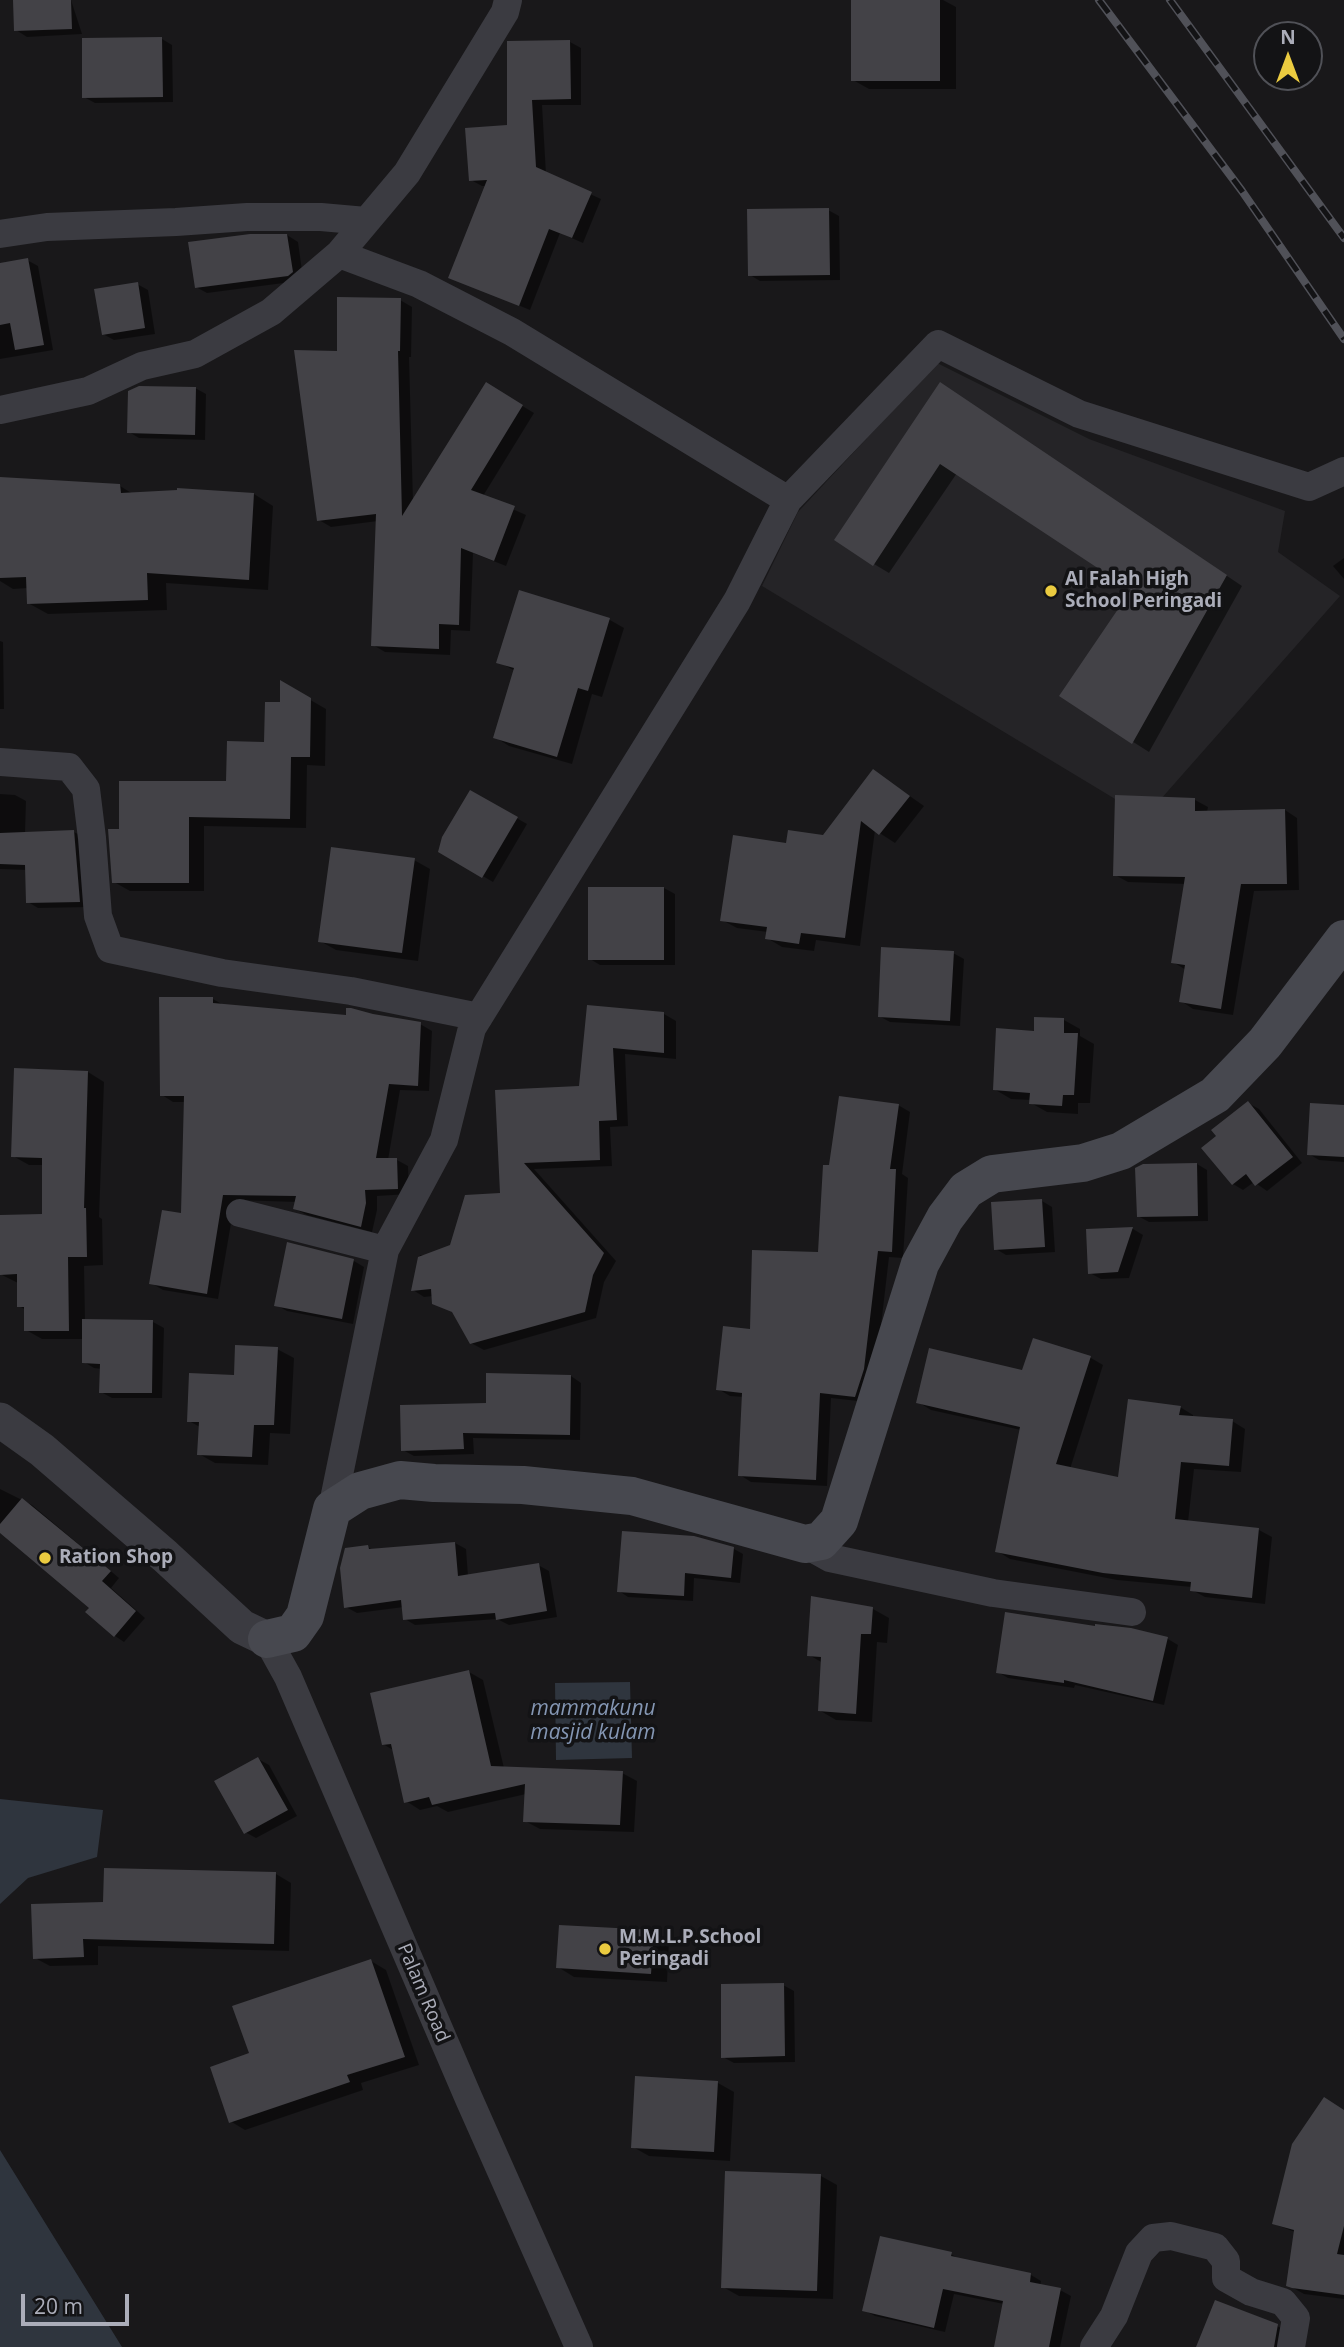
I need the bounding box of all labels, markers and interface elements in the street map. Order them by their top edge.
north arrow [1253,21,1323,91]
text: N [1280,24,1296,50]
place label: Al Falah High School Peringadi [1065,569,1222,613]
marker: Al Falah High School Peringadi [1043,583,1059,599]
place label: Ration Shop [59,1547,173,1569]
marker: Ration Shop [37,1550,53,1566]
water label: mammakunu masjid kulam [530,1696,656,1746]
place label: M.M.L.P.School Peringadi [619,1927,761,1971]
street label: Palam Road [392,1940,454,2046]
marker: M.M.L.P.School Peringadi [597,1941,613,1957]
scale bar [24,2280,133,2324]
text: 20 m [34,2292,83,2320]

